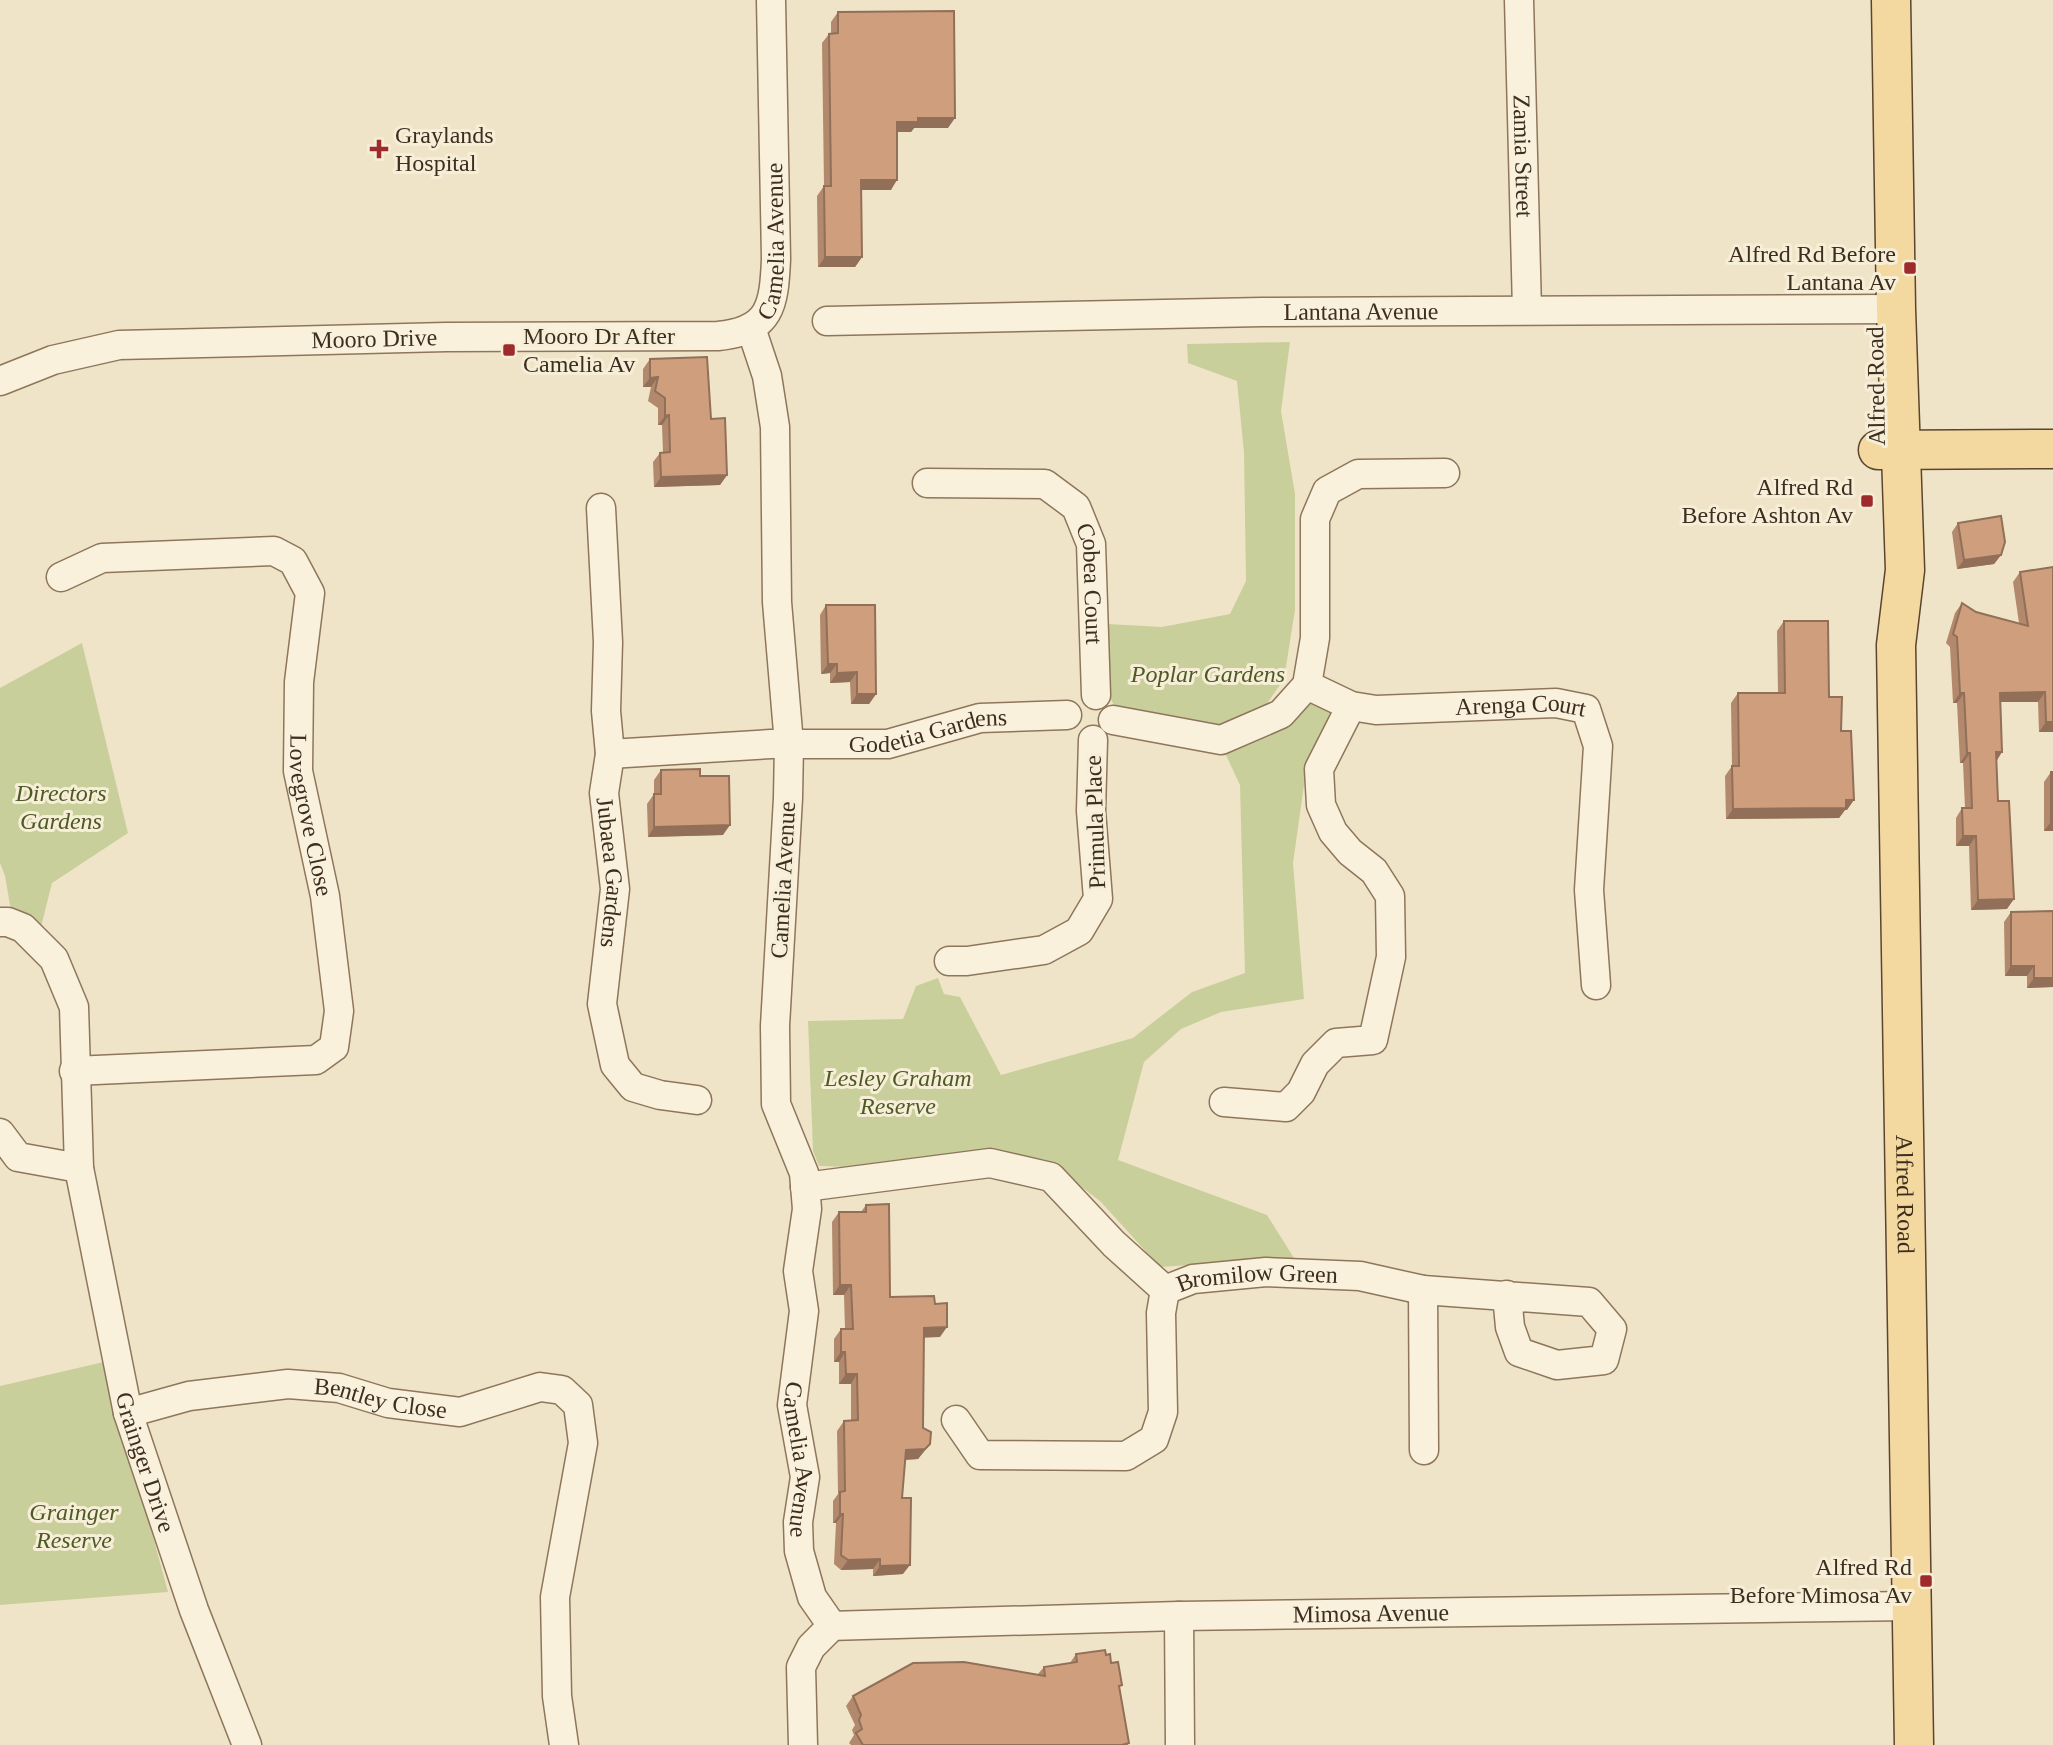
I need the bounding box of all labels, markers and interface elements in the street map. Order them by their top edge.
street label: Zamia Street [1508,94,1538,218]
place label: Graylands Hospital [395,122,494,176]
marker: Graylands Hospital [369,139,389,159]
street label: Camelia Avenue [752,163,789,324]
place label: Alfred Rd Before Lantana Av [1728,241,1896,295]
marker: Alfred Rd Before Lantana Av [1902,260,1918,276]
street label: Lantana Avenue [1283,298,1438,325]
place label: Mooro Dr After Camelia Av [523,323,675,377]
street label: Mooro Drive [311,324,438,353]
street label: Alfred Road [1862,326,1890,446]
marker: Mooro Dr After Camelia Av [501,342,517,358]
place label: Alfred Rd Before Ashton Av [1681,474,1853,528]
marker: Alfred Rd Before Ashton Av [1859,493,1875,509]
street label: Cobea Court [1071,519,1107,645]
park label: Poplar Gardens [1130,661,1285,687]
street label: Arenga Court [1455,690,1589,722]
street label: Godetia Gardens [849,704,1008,757]
street label: Lovegrove Close [285,734,338,898]
street label: Primula Place [1080,755,1110,889]
park label: Directors Gardens [14,780,107,834]
street label: Jubaea Gardens [592,796,628,949]
street label: Camelia Avenue [766,801,800,959]
park label: Lesley Graham Reserve [823,1065,972,1119]
street label: Alfred Road [1891,1134,1919,1254]
street label: Bromilow Green [1173,1258,1338,1297]
street label: Bentley Close [313,1373,448,1423]
street label: Camelia Avenue [779,1380,819,1538]
street label: Grainger Drive [111,1390,180,1536]
park label: Grainger Reserve [29,1499,119,1553]
place label: Alfred Rd Before Mimosa Av [1730,1554,1912,1608]
marker: Alfred Rd Before Mimosa Av [1918,1573,1934,1589]
street label: Mimosa Avenue [1293,1599,1449,1627]

